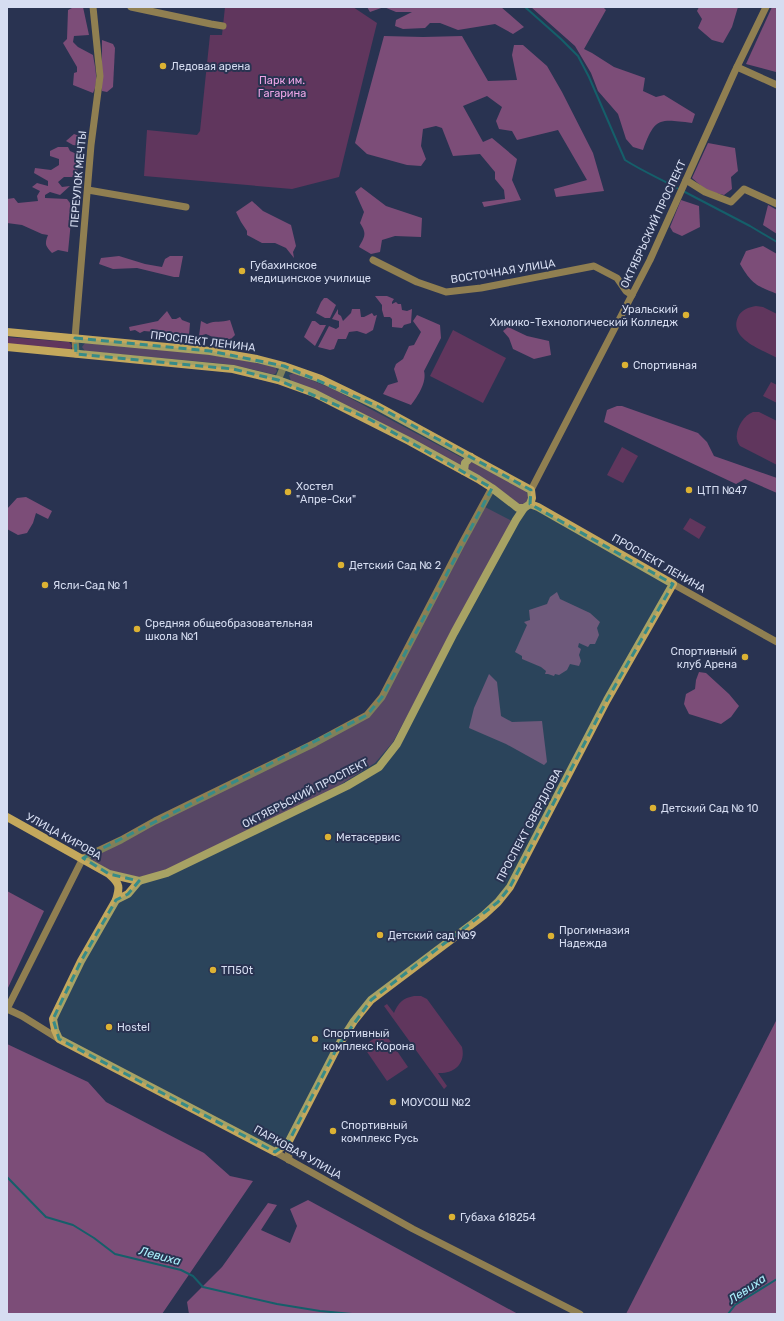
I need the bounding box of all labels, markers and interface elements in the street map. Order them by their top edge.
place label: Ледовая арена [171,60,250,73]
marker: Ледовая арена [158,61,168,71]
park label: Парк им. Гагарина [258,74,306,100]
street label: ПЕРЕУЛОК МЕЧТЫ [68,130,89,228]
street label: ОКТЯБРЬСКИЙ ПРОСПЕКТ [618,158,689,290]
street label: ВОСТОЧНАЯ УЛИЦА [450,257,557,286]
place label: Губахинское медицинское училище [250,259,371,285]
marker: Губахинское медицинское училище [237,266,247,276]
place label: Уральский Химико-Технологический Колледж [490,303,678,329]
marker: Уральский Химико-Технологический Колледж [681,310,691,320]
street label: ПРОСПЕКТ ЛЕНИНА [150,329,257,354]
place label: Спортивная [633,359,697,372]
marker: Спортивная [620,360,630,370]
place label: Хостел "Апре-Ски" [296,480,356,506]
place label: ЦТП №47 [697,484,747,497]
marker: ЦТП №47 [684,485,694,495]
marker: Хостел "Апре-Ски" [283,487,293,497]
street label: ПРОСПЕКТ ЛЕНИНА [610,531,708,596]
place label: Детский Сад № 2 [349,559,441,572]
marker: Детский Сад № 2 [336,560,346,570]
place label: Ясли-Сад № 1 [53,579,128,592]
marker: Ясли-Сад № 1 [40,580,50,590]
place label: Средняя общеобразовательная школа №1 [145,617,313,643]
marker: Средняя общеобразовательная школа №1 [132,624,142,634]
place label: Спортивный клуб Арена [671,645,737,671]
marker: Спортивный клуб Арена [740,652,750,662]
street label: ОКТЯБРЬСКИЙ ПРОСПЕКТ [240,756,371,831]
street label: ПРОСПЕКТ СВЕРДЛОВА [494,766,565,884]
place label: Детский Сад № 10 [661,802,758,815]
marker: Детский Сад № 10 [648,803,658,813]
street label: УЛИЦА КИРОВА [24,810,104,863]
place label: Метасервис [336,831,400,844]
marker: Метасервис [323,832,333,842]
place label: Прогимназия Надежда [559,924,630,950]
place label: Детский сад №9 [388,929,476,942]
marker: Детский сад №9 [375,930,385,940]
marker: Прогимназия Надежда [546,931,556,941]
place label: ТП50t [221,964,254,977]
marker: ТП50t [208,965,218,975]
place label: Hostel [117,1021,150,1034]
marker: Hostel [104,1022,114,1032]
place label: Спортивный комплекс Корона [323,1027,415,1053]
marker: Спортивный комплекс Корона [310,1034,320,1044]
place label: МОУСОШ №2 [401,1096,471,1109]
marker: МОУСОШ №2 [388,1097,398,1107]
place label: Спортивный комплекс Русь [341,1119,419,1145]
street label: ПАРКОВАЯ УЛИЦА [252,1123,345,1182]
marker: Спортивный комплекс Русь [328,1126,338,1136]
place label: Губаха 618254 [460,1211,536,1224]
marker: Губаха 618254 [447,1212,457,1222]
water label: Левиха [137,1243,182,1268]
water label: Левиха [725,1271,769,1307]

